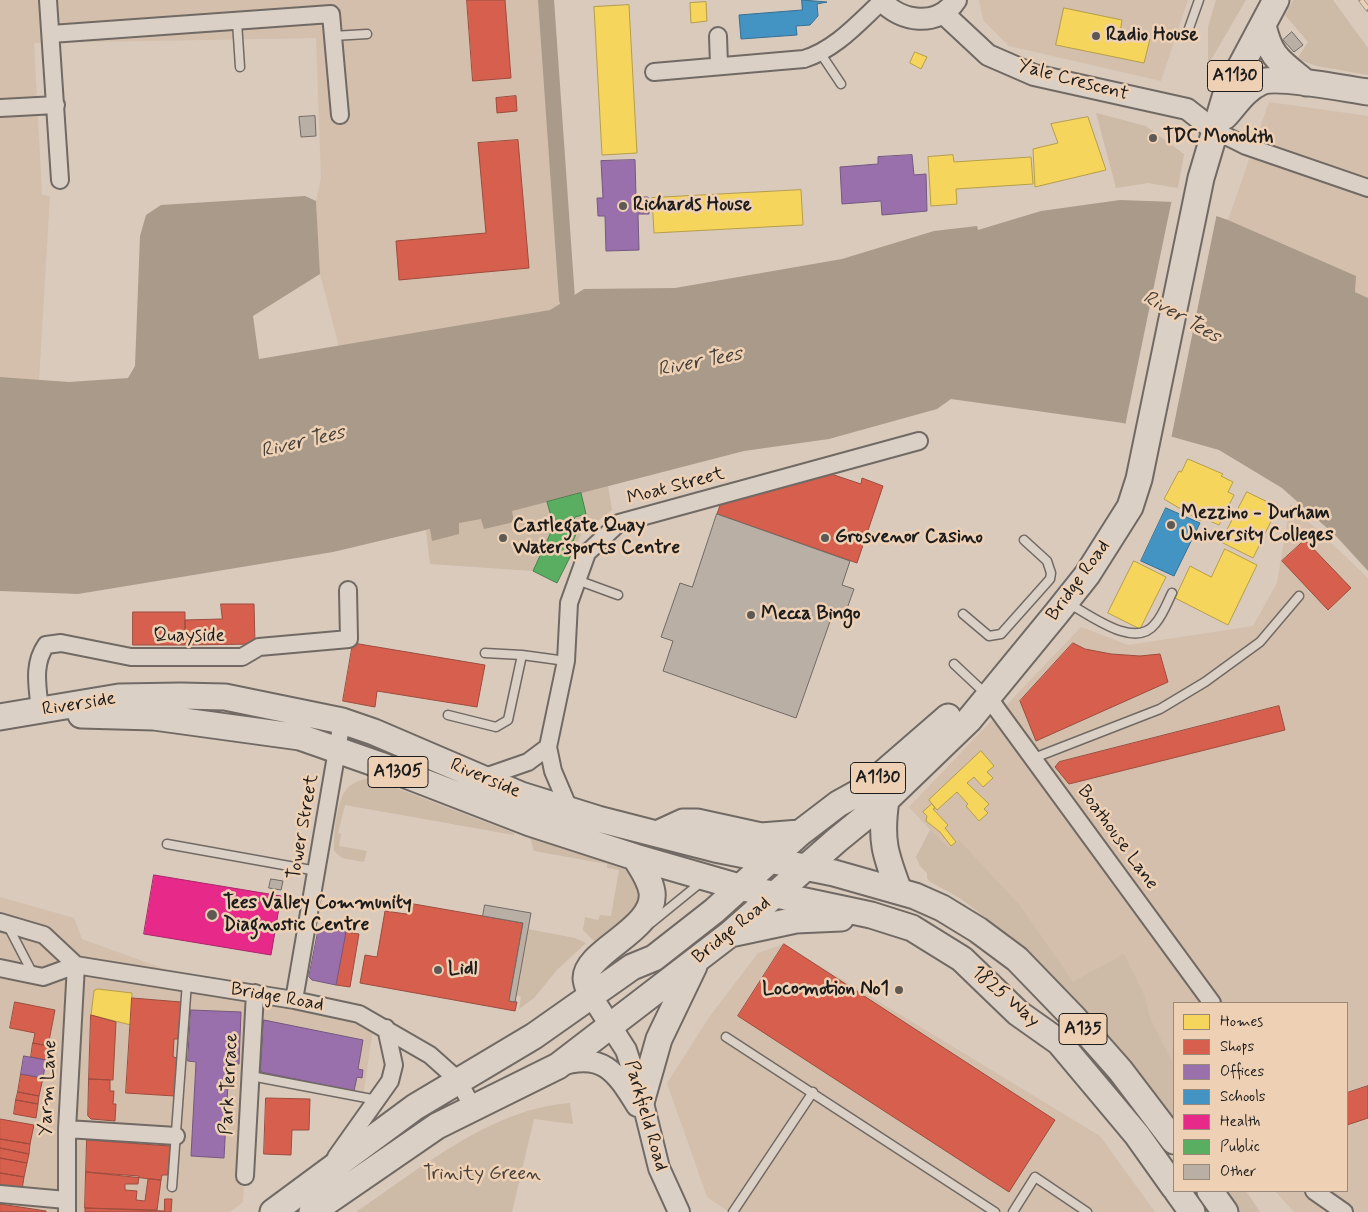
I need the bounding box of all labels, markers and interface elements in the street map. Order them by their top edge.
place label: Radio House [1106,25,1198,47]
marker: Radio House [1090,30,1102,42]
street label: Yale Crescent [1015,55,1131,107]
road number: A1130 [1208,60,1262,92]
place label: TDC Monolith [1163,127,1273,149]
marker: TDC Monolith [1147,132,1159,144]
place label: Richards House [633,195,752,217]
marker: Richards House [617,200,629,212]
water label: River Tees [1138,286,1224,350]
water label: River Tees [656,343,744,383]
water label: River Tees [259,422,347,464]
street label: Moat Street [625,463,727,511]
place label: Mezzino - Durham University Colleges [1181,503,1334,547]
place label: Castlegate Quay Watersports Centre [513,516,680,560]
marker: Mezzino - Durham University Colleges [1165,519,1177,531]
place label: Grosvenor Casino [835,527,983,549]
marker: Castlegate Quay Watersports Centre [497,532,509,544]
marker: Grosvenor Casino [819,532,831,544]
street label: Bridge Road [1042,536,1116,626]
place label: Mecca Bingo [761,604,860,626]
marker: Mecca Bingo [745,609,757,621]
street label: Quayside [153,626,225,648]
street label: Riverside [41,688,117,722]
street label: Riverside [446,754,524,804]
road number: A1305 [368,756,428,788]
road number: A1130 [850,762,906,794]
street label: Tower Street [284,773,324,881]
street label: Boathouse Lane [1071,781,1163,895]
place label: Tees Valley Community Diagnostic Centre [223,893,412,937]
street label: Bridge Road [688,893,776,969]
marker: Tees Valley Community Diagnostic Centre [205,908,219,922]
place label: Lidl [448,959,477,981]
street label: 1825 Way [966,961,1044,1033]
marker: Lidl [432,964,444,976]
street label: Bridge Road [229,979,325,1017]
place label: Locomotion No1 [762,979,889,1001]
marker: Locomotion No1 [893,984,905,996]
legend [1173,1002,1348,1192]
text: Homes [1220,1012,1263,1032]
road number: A135 [1059,1014,1107,1044]
street label: Park Terrace [216,1032,244,1136]
text: Shops [1220,1037,1254,1057]
street label: Yarm Lane [35,1039,63,1137]
street label: Parkfield Road [618,1058,672,1174]
text: Offices [1220,1062,1264,1082]
text: Schools [1220,1087,1266,1107]
text: Health [1220,1112,1261,1132]
text: Public [1220,1137,1260,1157]
text: Other [1220,1162,1256,1182]
park label: Trinity Green [423,1164,541,1186]

